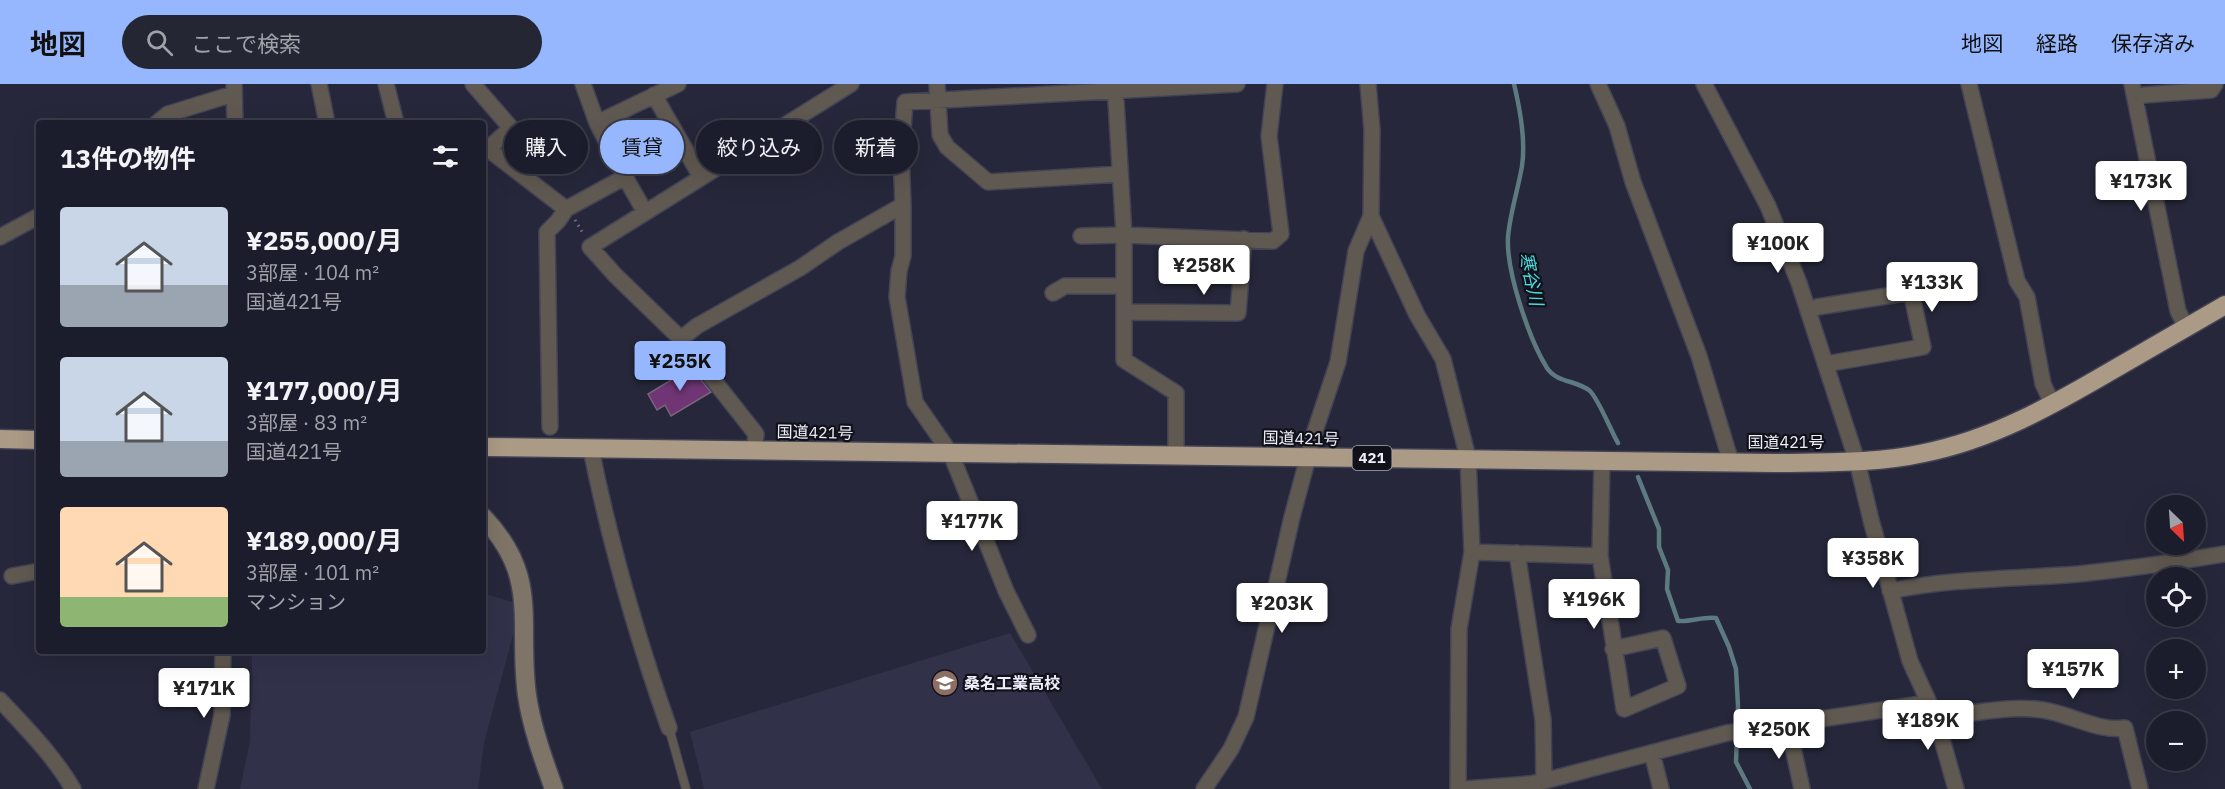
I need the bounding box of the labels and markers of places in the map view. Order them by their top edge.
pin: ¥173K [2099,161,2183,212]
pin: ¥100K [1736,223,1820,274]
pin: ¥258K [1162,245,1246,296]
pin: ¥133K [1890,262,1974,313]
pin: ¥255K [638,341,722,392]
pin: ¥177K [930,501,1014,552]
pin: ¥358K [1831,538,1915,589]
pin: ¥196K [1552,579,1636,630]
pin: ¥203K [1240,583,1324,634]
pin: ¥157K [2031,649,2115,700]
pin: ¥171K [162,668,246,719]
school or university icon: 桑名工業高校 [930,668,960,698]
place label: 桑名工業高校 [964,673,1060,693]
pin: ¥189K [1886,700,1970,751]
pin: ¥250K [1737,709,1821,760]

